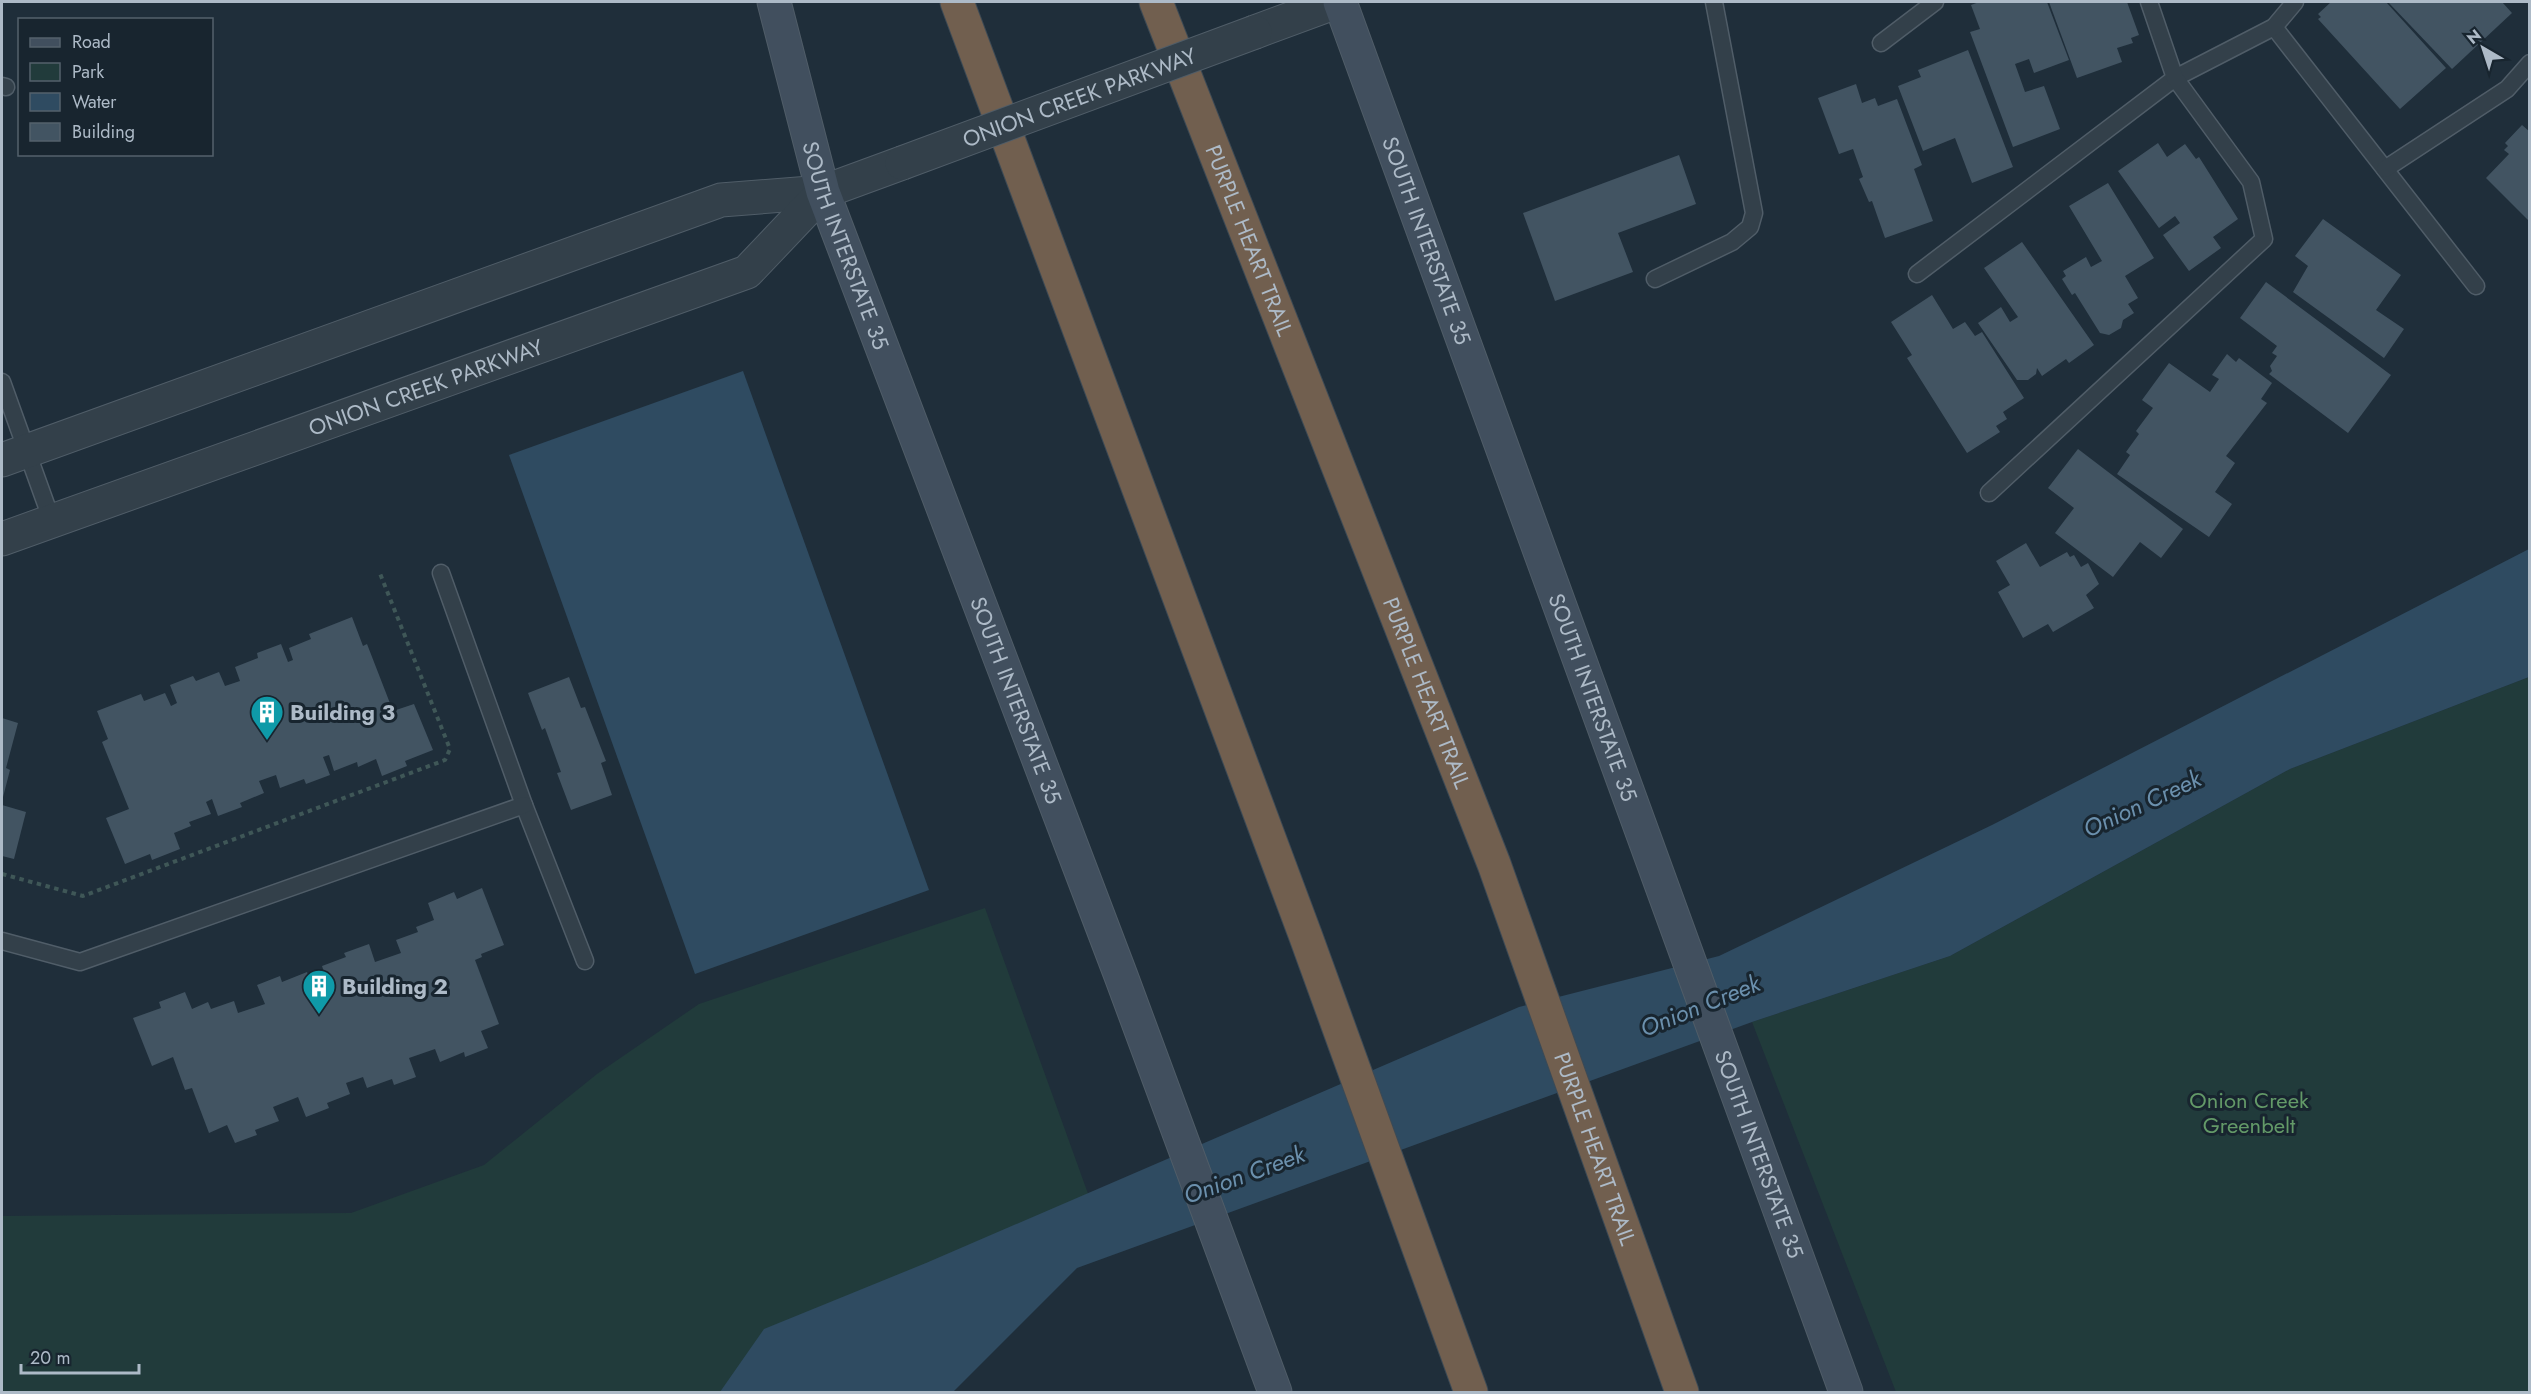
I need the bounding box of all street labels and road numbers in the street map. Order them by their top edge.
street label: ONION CREEK PARKWAY [958,39,1201,155]
street label: SOUTH INTERSTATE 35 [1374,132,1479,349]
street label: SOUTH INTERSTATE 35 [795,138,897,354]
street label: PURPLE HEART TRAIL [1198,140,1301,341]
street label: ONION CREEK PARKWAY [304,330,548,444]
street label: SOUTH INTERSTATE 35 [1541,589,1646,806]
street label: SOUTH INTERSTATE 35 [962,592,1070,809]
street label: PURPLE HEART TRAIL [1375,593,1479,793]
street label: SOUTH INTERSTATE 35 [1707,1045,1812,1263]
street label: PURPLE HEART TRAIL [1546,1048,1644,1250]

